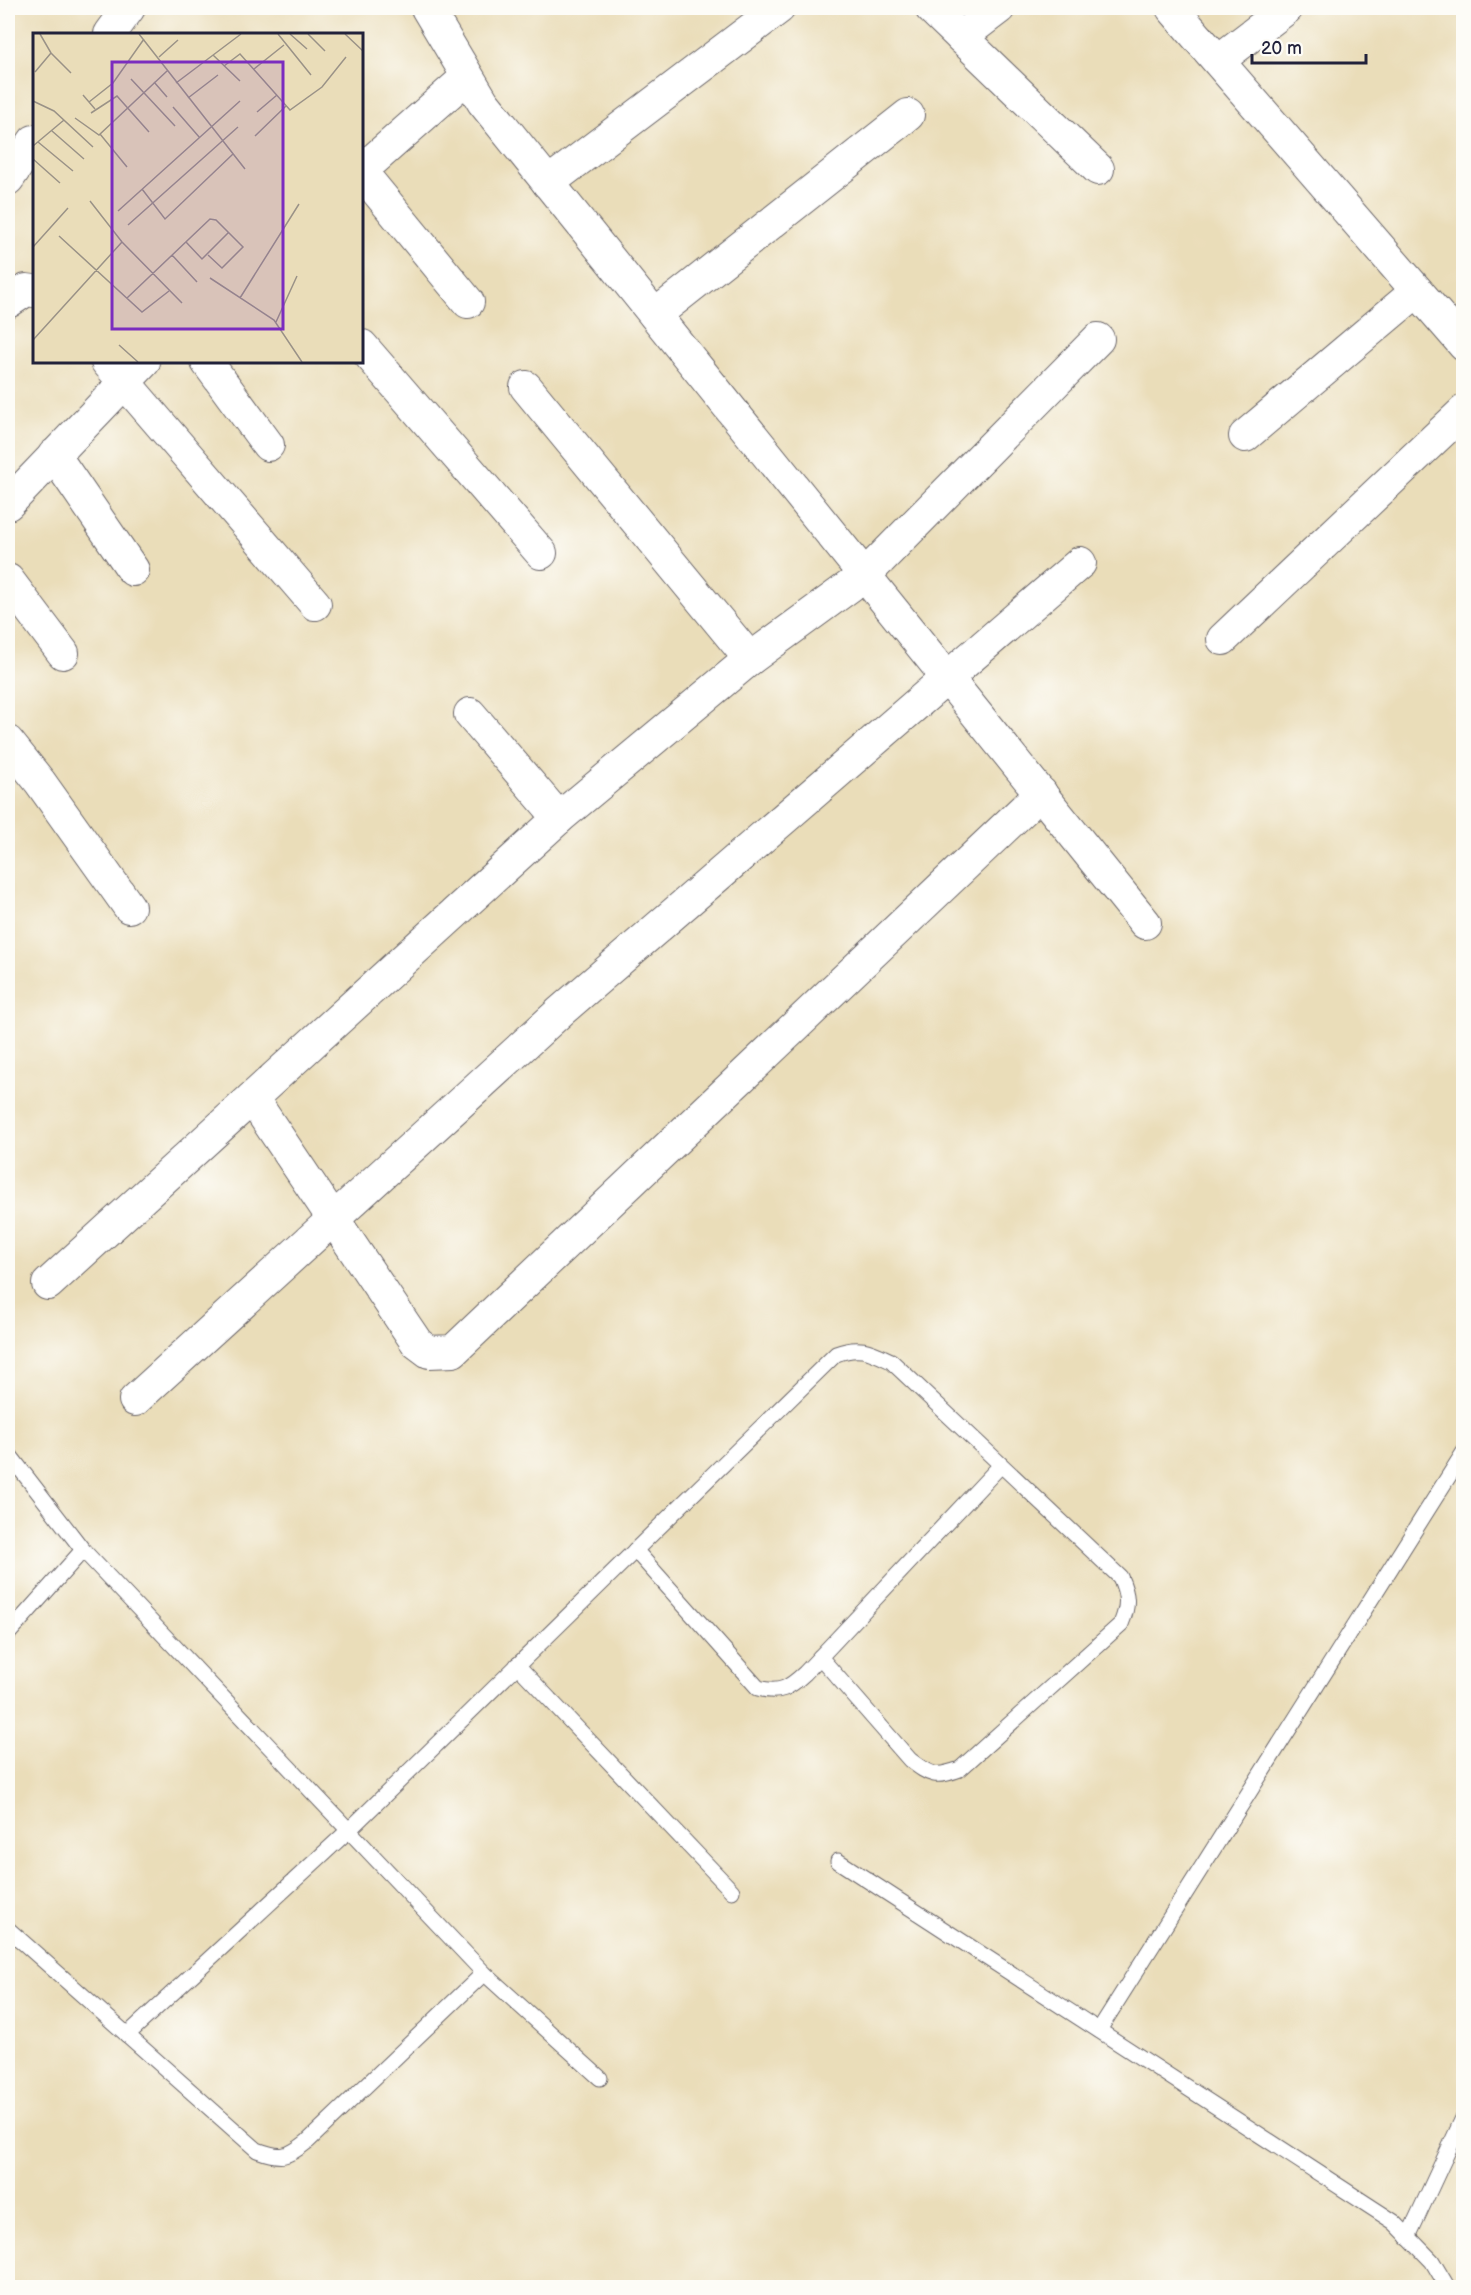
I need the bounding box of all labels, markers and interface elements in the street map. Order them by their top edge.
scale bar [1252,27,1366,65]
inset map [33,33,363,363]
text: 20 m [1261,38,1302,59]

